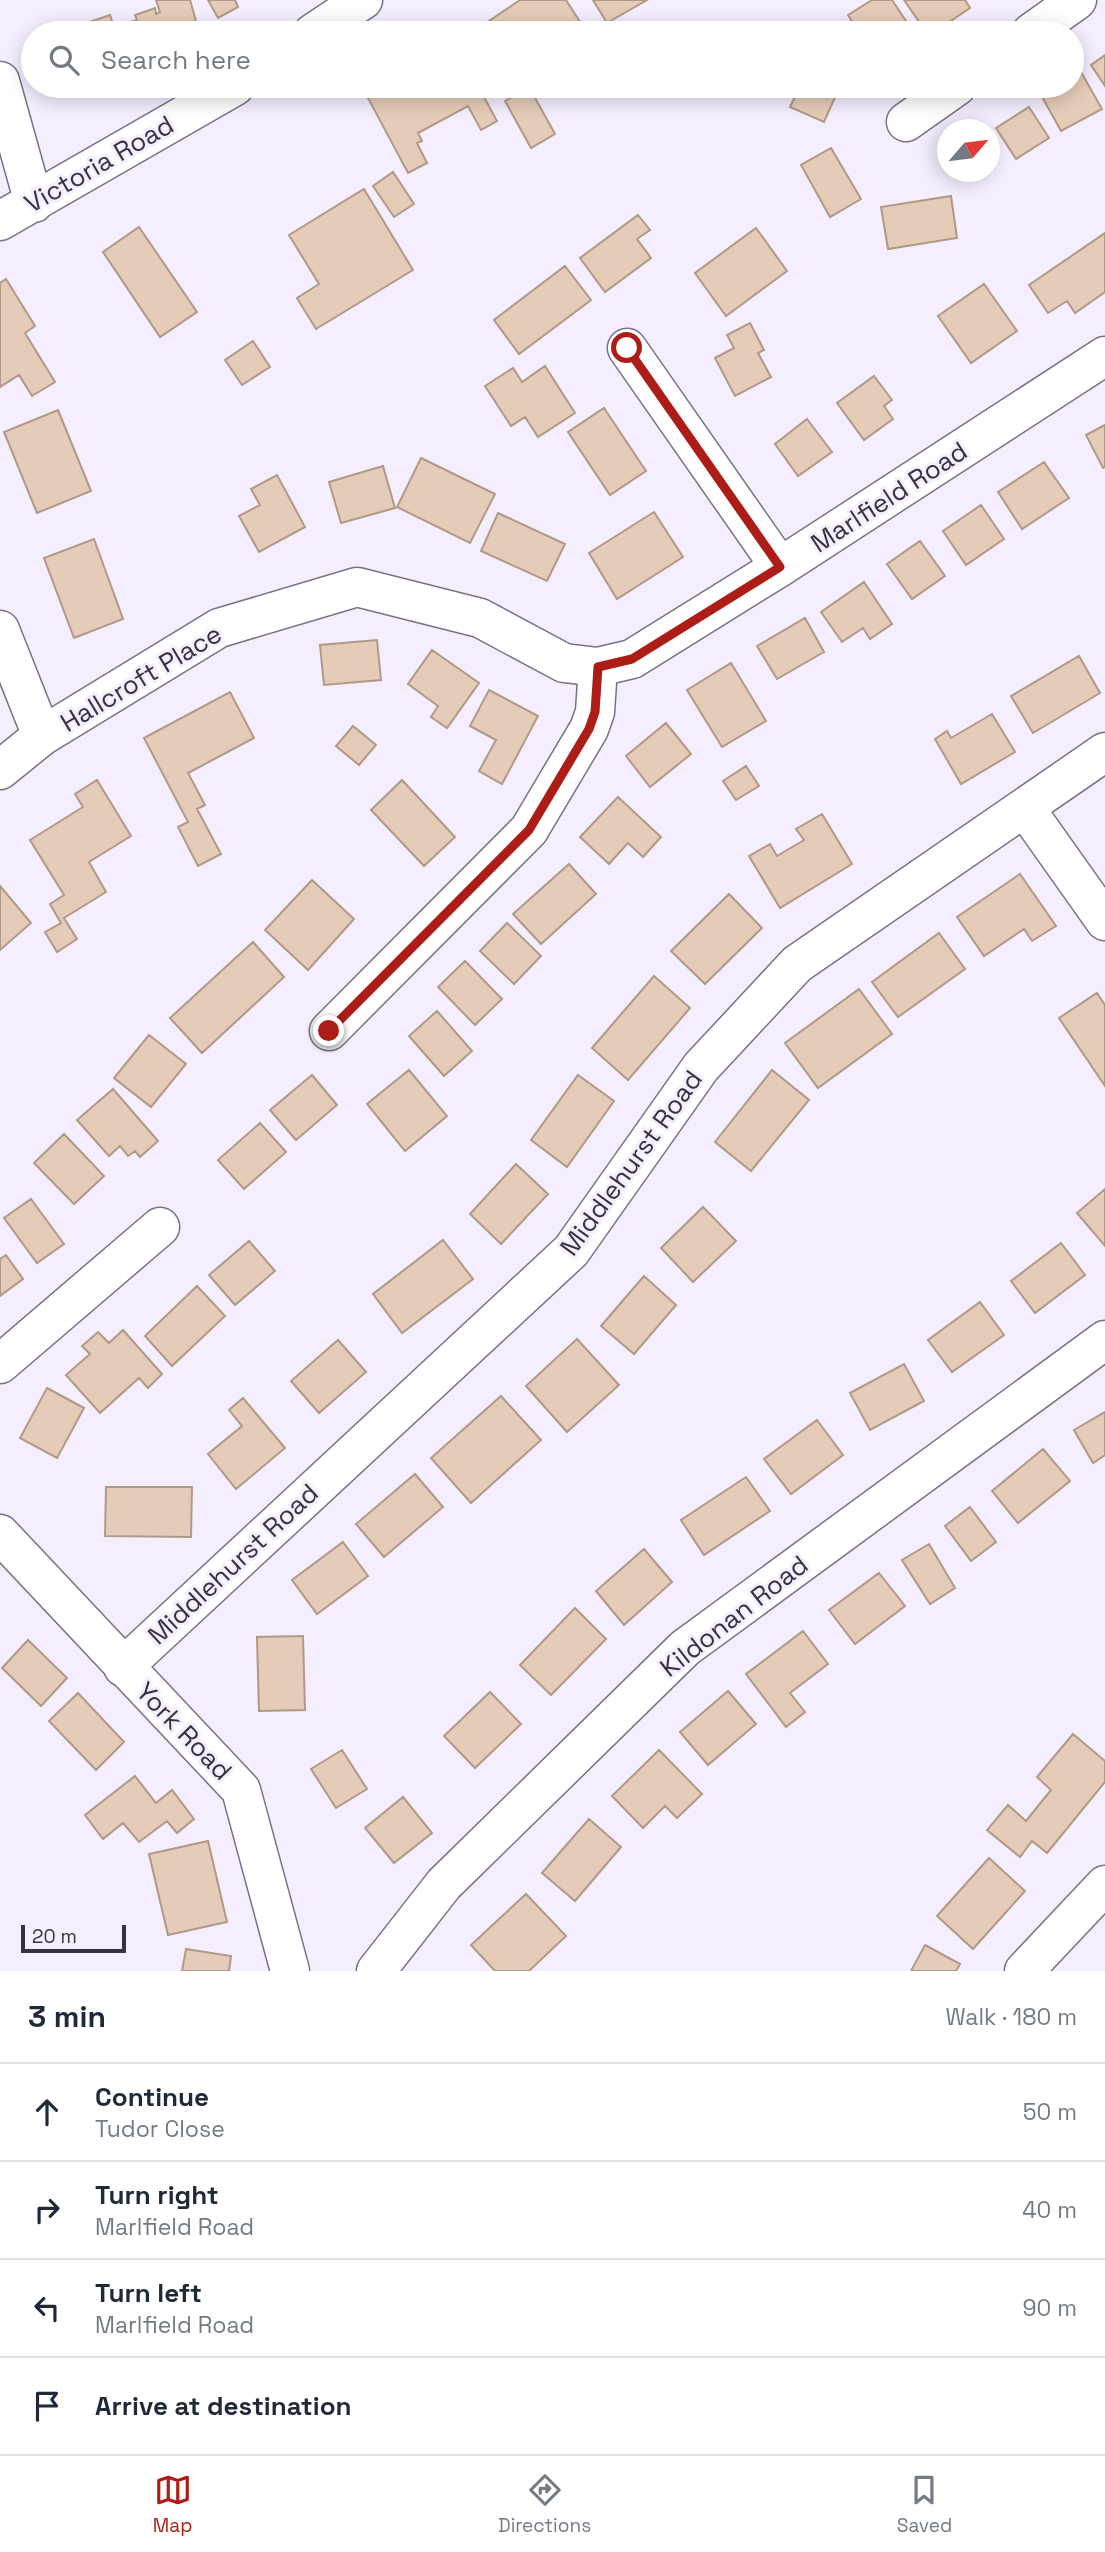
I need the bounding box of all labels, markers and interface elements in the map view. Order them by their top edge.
search box [21,21,1084,98]
icon: search [45,41,83,79]
text: Search here [101,43,251,77]
street label: Victoria Road [18,108,180,220]
north arrow [937,119,1000,182]
route start [611,332,642,363]
street label: Marlfield Road [804,434,974,560]
street label: Hallcroft Place [54,616,228,740]
route end [313,1015,344,1046]
street label: Middlehurst Road [552,1064,710,1262]
street label: Middlehurst Road [141,1476,325,1652]
street label: Kildonan Road [653,1548,815,1684]
street label: York Road [129,1675,239,1787]
scale bar [21,1922,126,1954]
text: 20 m [32,1924,77,1949]
text: 3 min [28,1997,106,2036]
text: Walk · 180 m [945,2002,1077,2032]
text: Continue [95,2080,209,2114]
icon: ahead [28,2093,66,2131]
text: 50 m [1023,2097,1077,2127]
text: Tudor Close [95,2114,225,2144]
text: Turn right [95,2178,219,2212]
icon: right [28,2191,66,2229]
text: 40 m [1022,2195,1077,2225]
text: Marlfield Road [95,2212,254,2242]
text: Turn left [95,2276,202,2310]
icon: left [28,2289,66,2327]
text: 90 m [1022,2293,1077,2323]
text: Marlfield Road [95,2310,254,2340]
icon: arrive [28,2387,66,2425]
text: Arrive at destination [95,2389,352,2423]
tab: Map [153,2471,192,2538]
tab: Directions [498,2471,591,2538]
tab: Saved [897,2471,952,2538]

